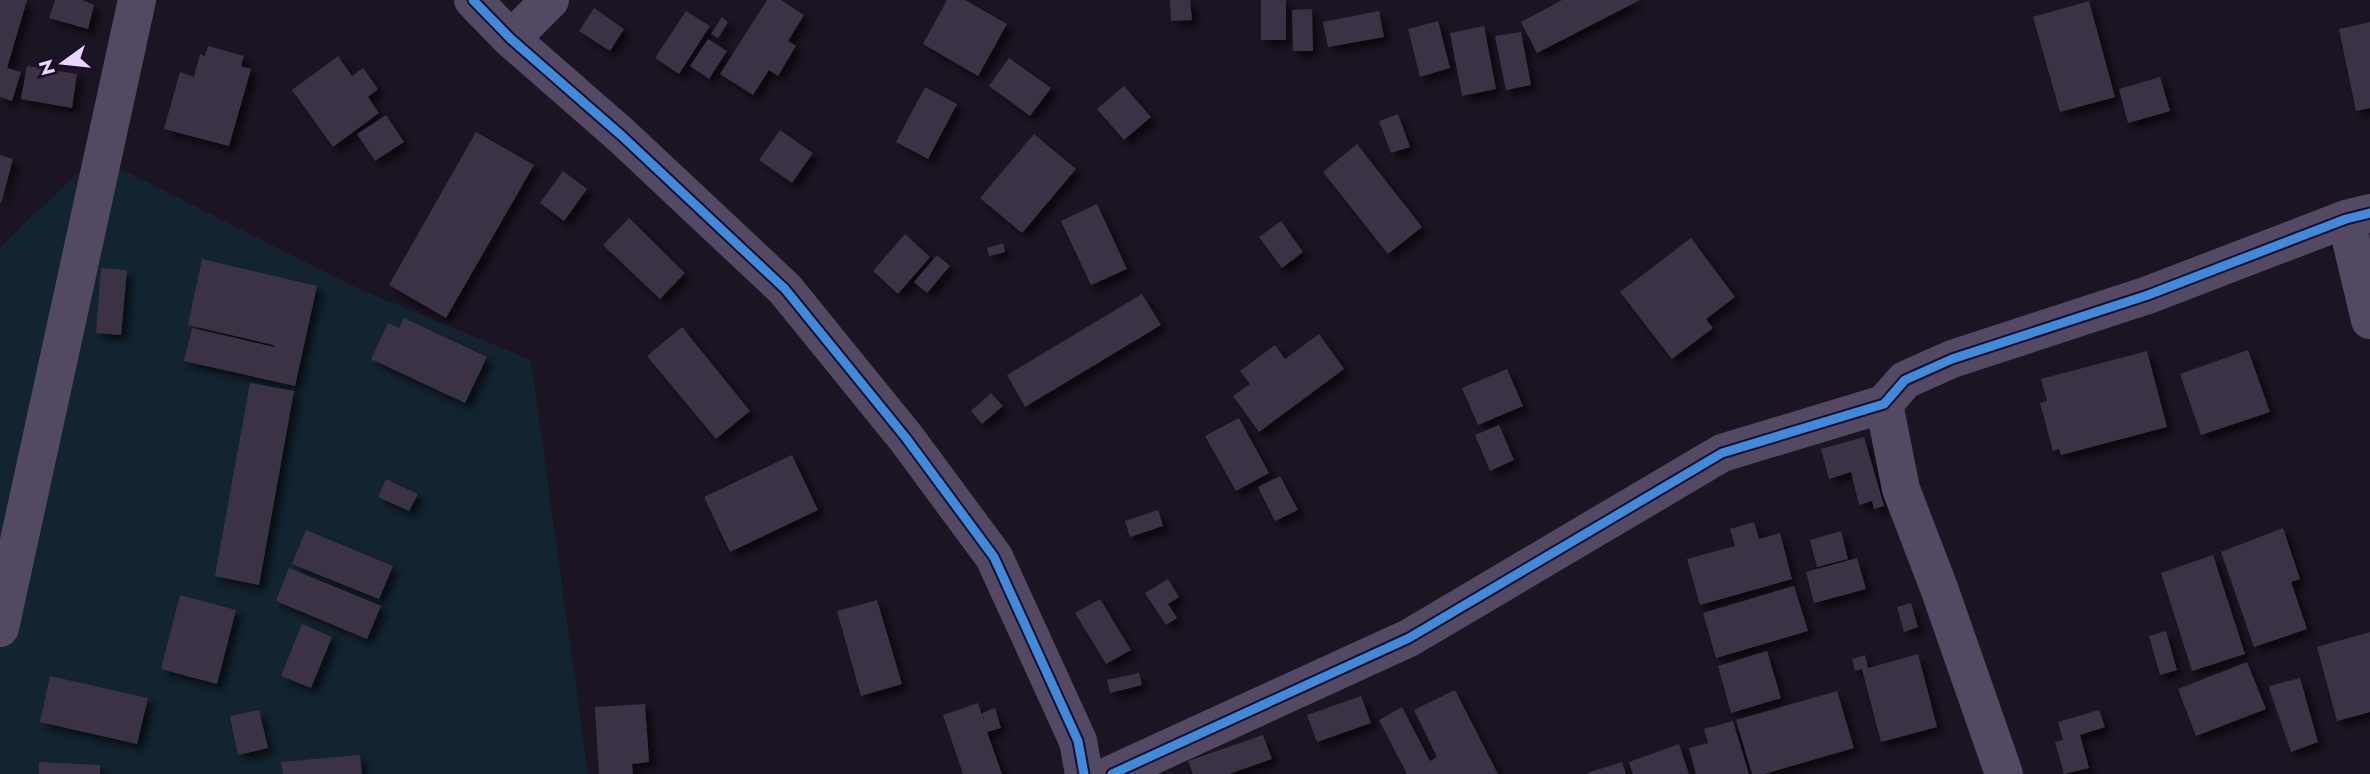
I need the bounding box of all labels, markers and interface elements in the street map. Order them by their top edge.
north arrow [28,28,98,98]
text: N [32,56,62,78]

